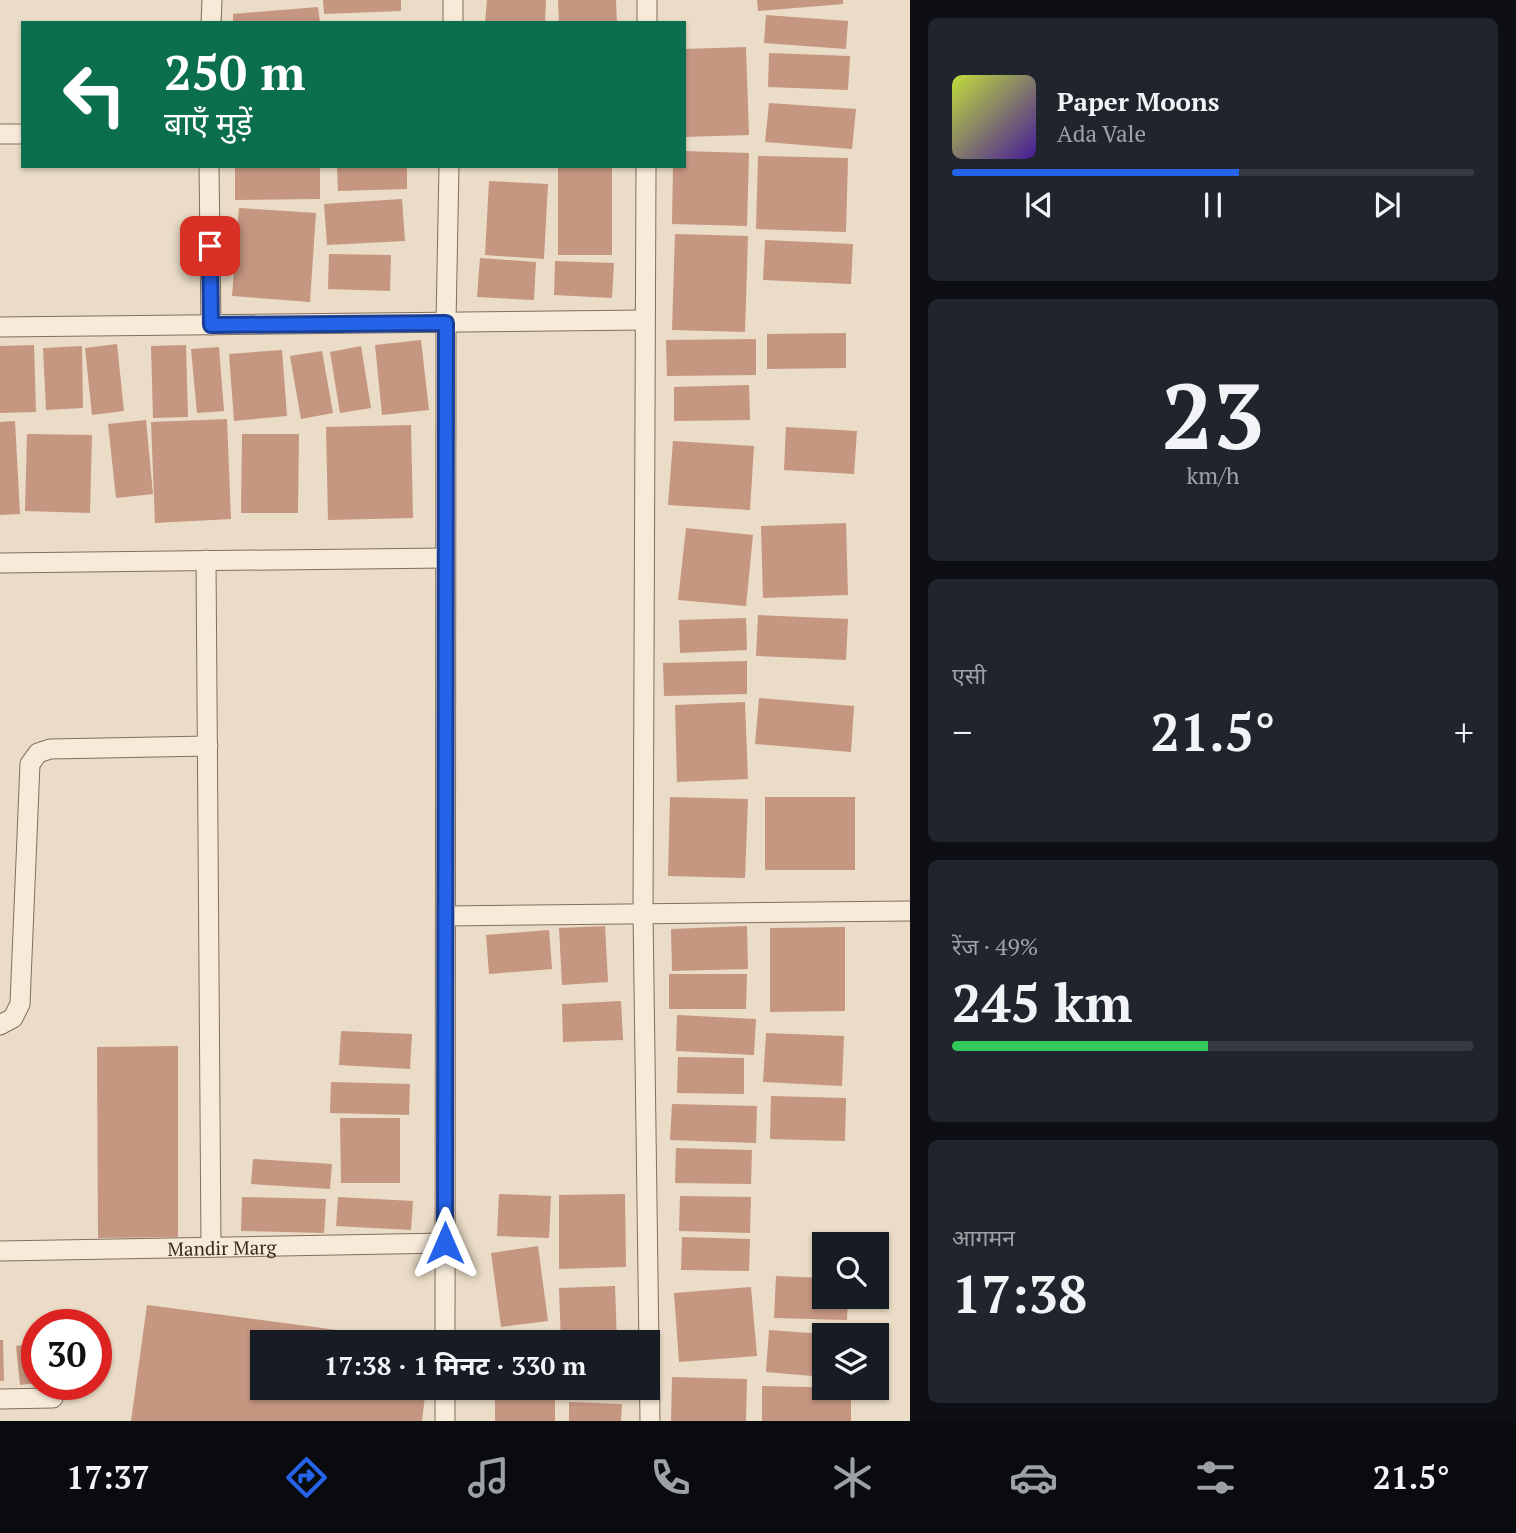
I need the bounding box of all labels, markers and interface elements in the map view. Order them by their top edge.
text: 250 m [164,39,306,104]
icon: left [49,49,140,140]
text: Paper Moons [1057,84,1220,118]
text: बाएँ मुड़ें [164,102,252,144]
text: Ada Vale [1057,118,1146,149]
icon: previous [1020,186,1058,224]
icon: pause [1194,186,1232,224]
icon: next [1368,186,1406,224]
pin [180,216,240,276]
icon: arrive [191,227,229,265]
text: 23 [1162,354,1264,475]
text: km/h [1186,460,1240,491]
text: एसी [952,660,986,691]
text: 21.5° [1150,697,1276,766]
text: − [952,707,972,757]
text: + [1454,707,1474,757]
text: रेंज · 49% [952,931,1038,962]
text: 245 km [952,968,1133,1037]
position arrow [408,1206,482,1280]
text: आगमन [952,1222,1015,1253]
map controls [812,1232,889,1400]
button: search [812,1232,889,1309]
street label: Mandir Marg [167,1234,278,1260]
text: 17:38 [952,1259,1087,1328]
speed limit sign: 30 [21,1309,112,1400]
button: layers [812,1323,889,1400]
text: 17:38 · 1 मिनट · 330 m [324,1348,586,1382]
icon: directions [282,1453,331,1502]
icon: music [464,1453,513,1502]
icon: phone [646,1453,695,1502]
icon: climate [828,1453,877,1502]
icon: car [1009,1453,1058,1502]
icon: filters [1191,1453,1240,1502]
text: 17:37 [66,1456,150,1498]
text: 21.5° [1373,1456,1450,1498]

